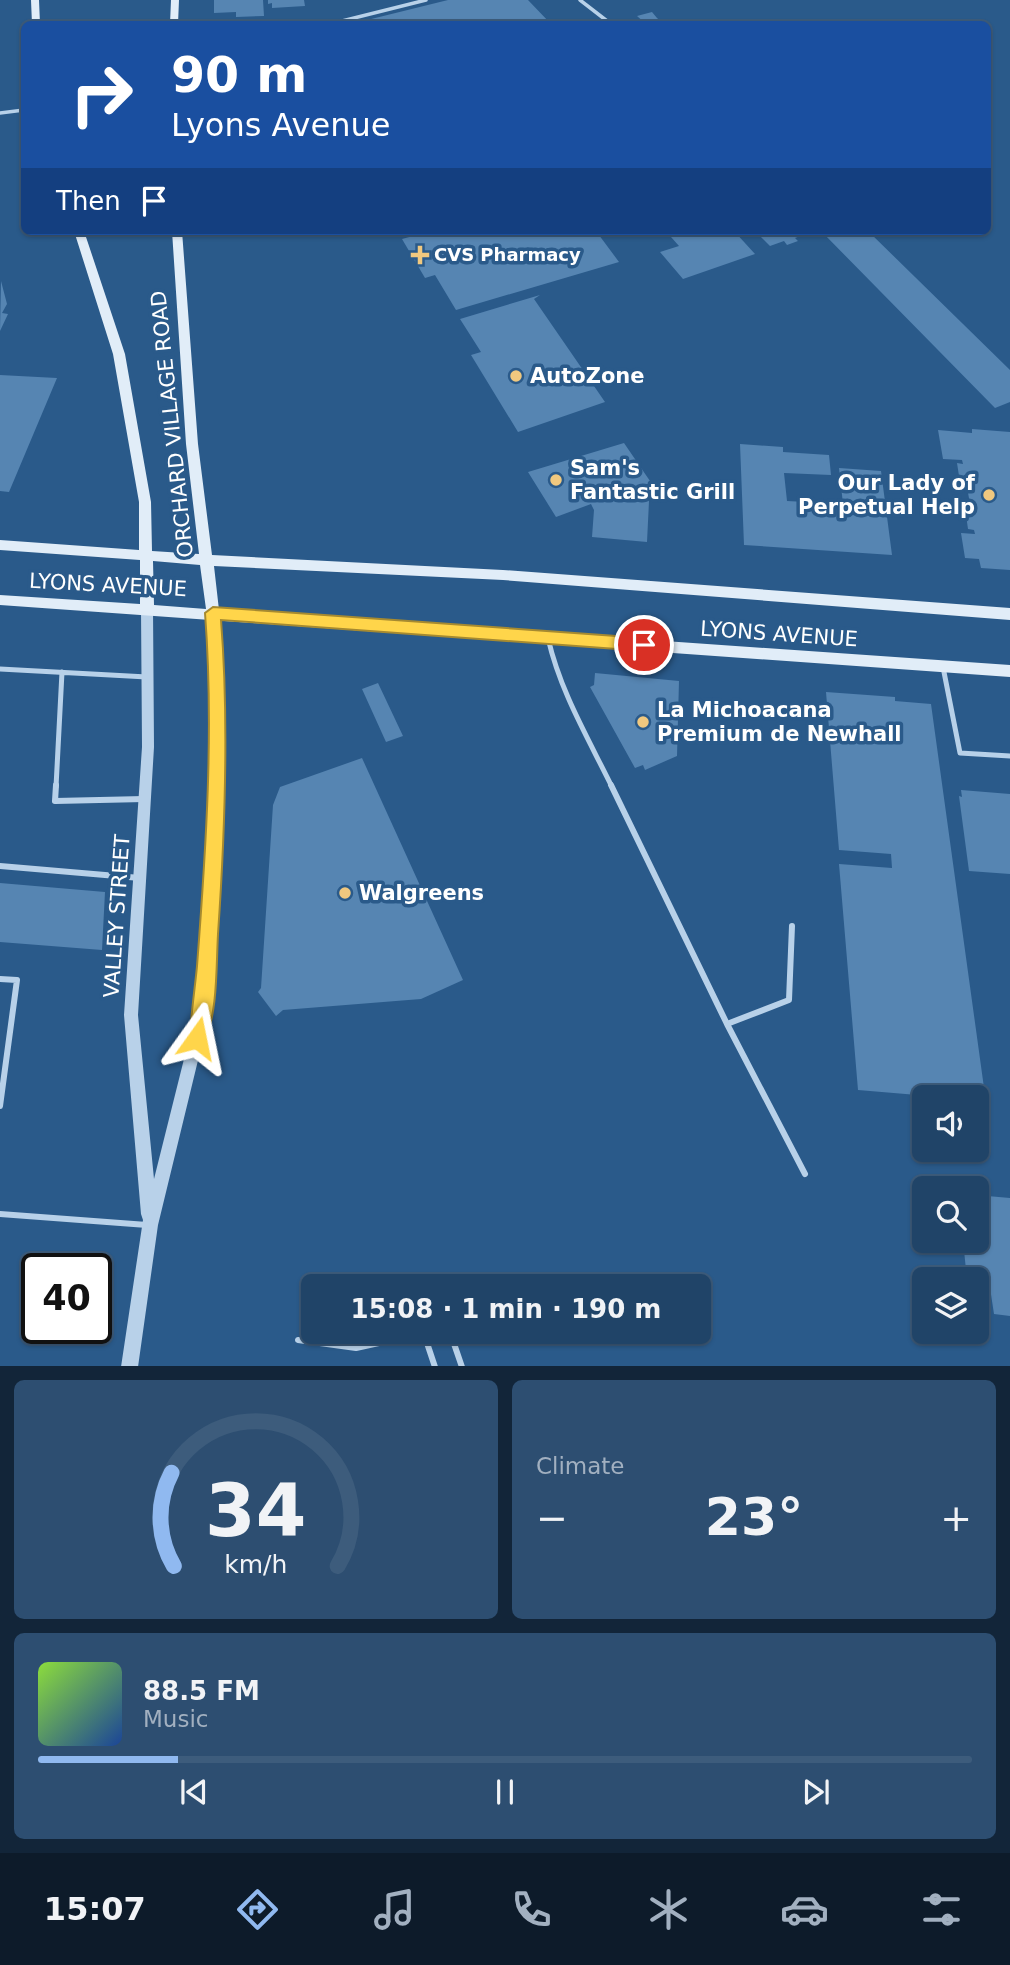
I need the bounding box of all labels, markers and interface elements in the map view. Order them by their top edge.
text: 90 m [171,47,307,104]
icon: right [56,49,147,140]
text: Lyons Avenue [171,106,390,144]
icon: arrive [135,182,173,220]
text: Then [56,186,121,216]
place label: CVS Pharmacy [434,244,581,265]
marker: CVS Pharmacy [412,247,428,263]
street label: ORCHARD VILLAGE ROAD [146,289,198,559]
place label: AutoZone [530,364,645,388]
marker: AutoZone [508,368,524,384]
place label: Sam's Fantastic Grill [570,456,735,504]
place label: Our Lady of Perpetual Help [798,471,976,519]
marker: Sam's Fantastic Grill [548,472,564,488]
marker: Our Lady of Perpetual Help [981,487,997,503]
street label: LYONS AVENUE [29,569,187,601]
pin [614,615,674,675]
street label: LYONS AVENUE [699,617,859,651]
icon: arrive [625,626,663,664]
place label: La Michoacana Premium de Newhall [657,698,902,746]
marker: La Michoacana Premium de Newhall [635,714,651,730]
street label: VALLEY STREET [99,833,135,998]
place label: Walgreens [359,881,484,905]
marker: Walgreens [337,885,353,901]
position arrow [160,1001,234,1075]
map controls [912,1085,989,1344]
button: sound [912,1085,989,1162]
button: search [912,1176,989,1253]
speed limit sign: 40 [21,1253,112,1344]
button: layers [912,1267,989,1344]
text: 15:08 · 1 min · 190 m [351,1294,661,1324]
text: Climate [536,1453,625,1479]
text: 34 [205,1468,307,1553]
text: 23° [705,1487,803,1547]
text: − [536,1496,568,1540]
text: + [940,1496,972,1540]
text: km/h [224,1549,288,1578]
text: 88.5 FM [143,1676,260,1706]
text: Music [143,1706,208,1732]
icon: previous [175,1773,213,1811]
icon: pause [486,1773,524,1811]
icon: next [797,1773,835,1811]
icon: directions [233,1885,282,1934]
icon: music [370,1885,419,1934]
icon: phone [507,1885,556,1934]
icon: climate [644,1885,693,1934]
icon: car [780,1885,829,1934]
icon: filters [917,1885,966,1934]
text: 15:07 [44,1890,146,1928]

